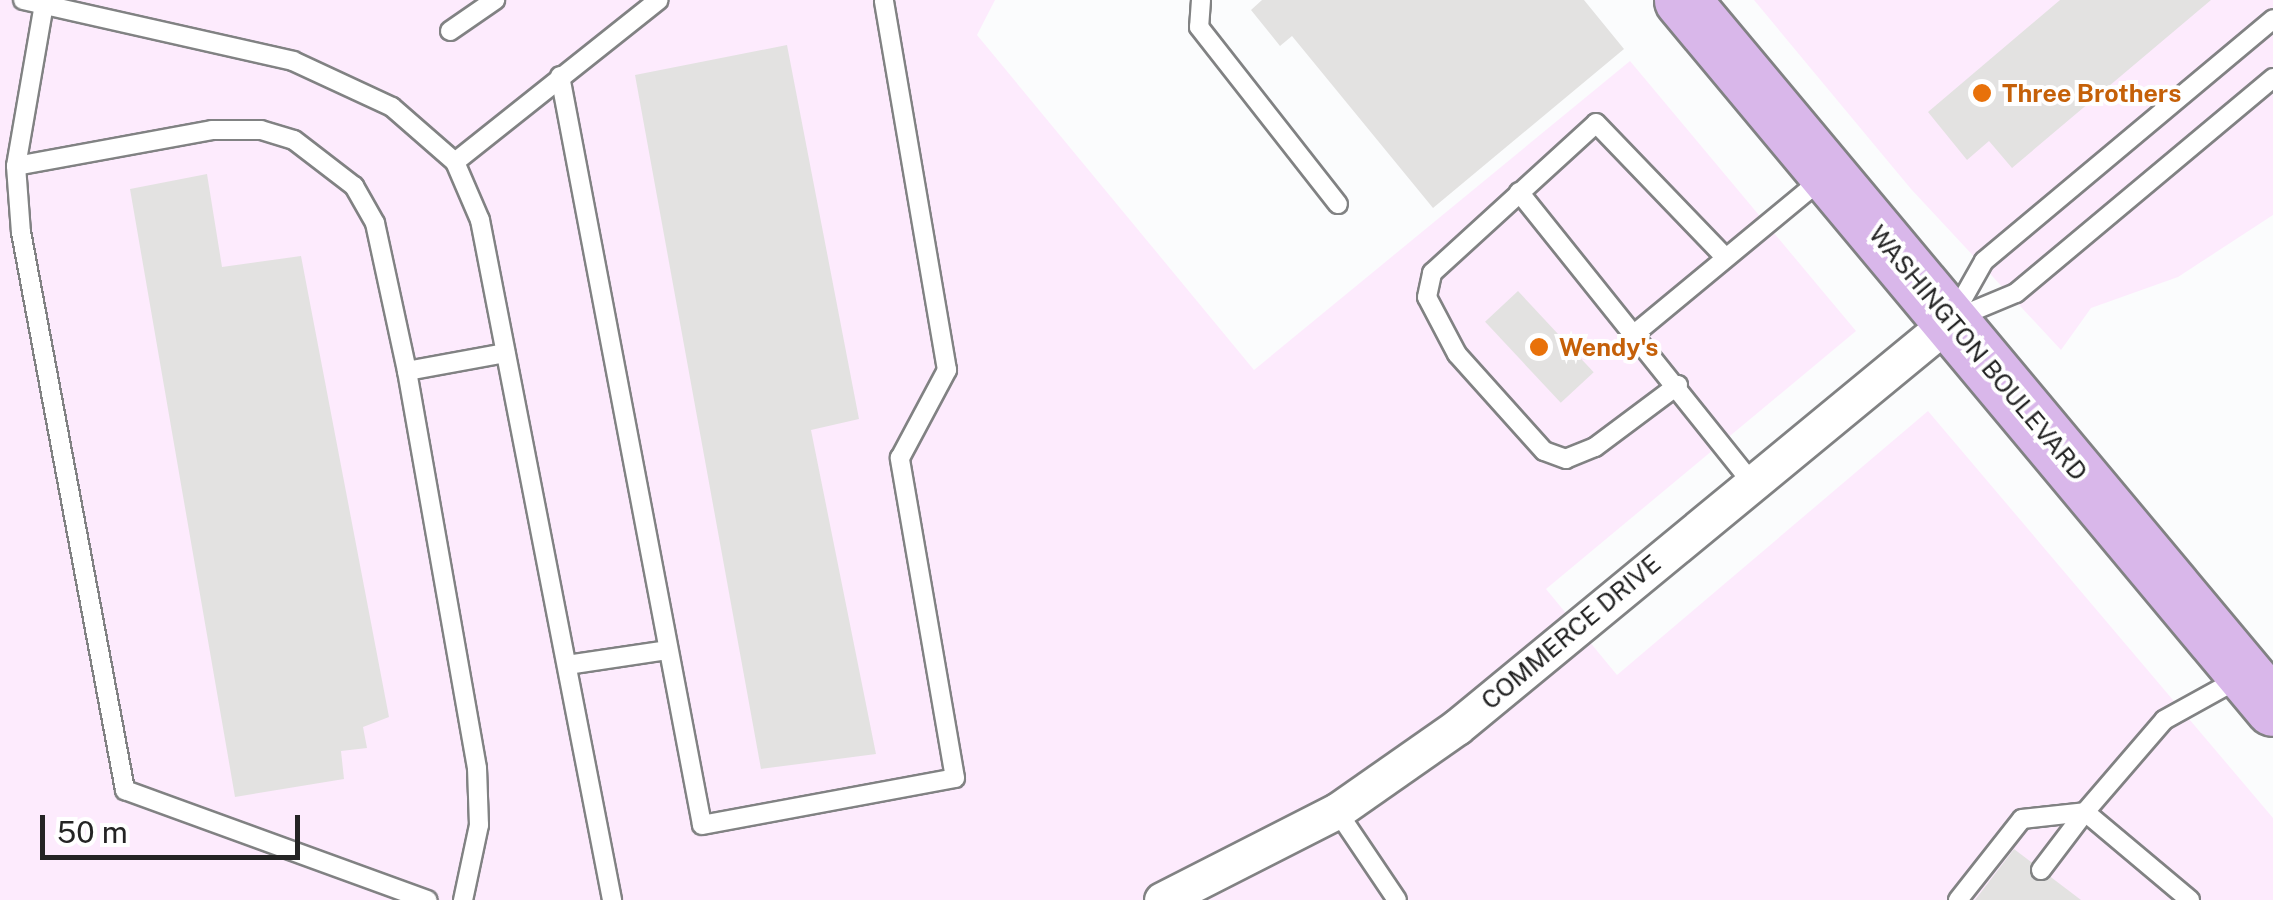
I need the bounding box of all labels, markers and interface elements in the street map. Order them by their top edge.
place label: Three Brothers [2002,78,2181,108]
marker: Three Brothers [1971,82,1993,104]
street label: WASHINGTON BOULEVARD [1863,219,2093,487]
place label: Wendy's [1559,332,1658,362]
marker: Wendy's [1528,336,1550,358]
street label: COMMERCE DRIVE [1475,548,1667,716]
scale bar [45,795,305,857]
text: 50 m [57,814,128,850]

